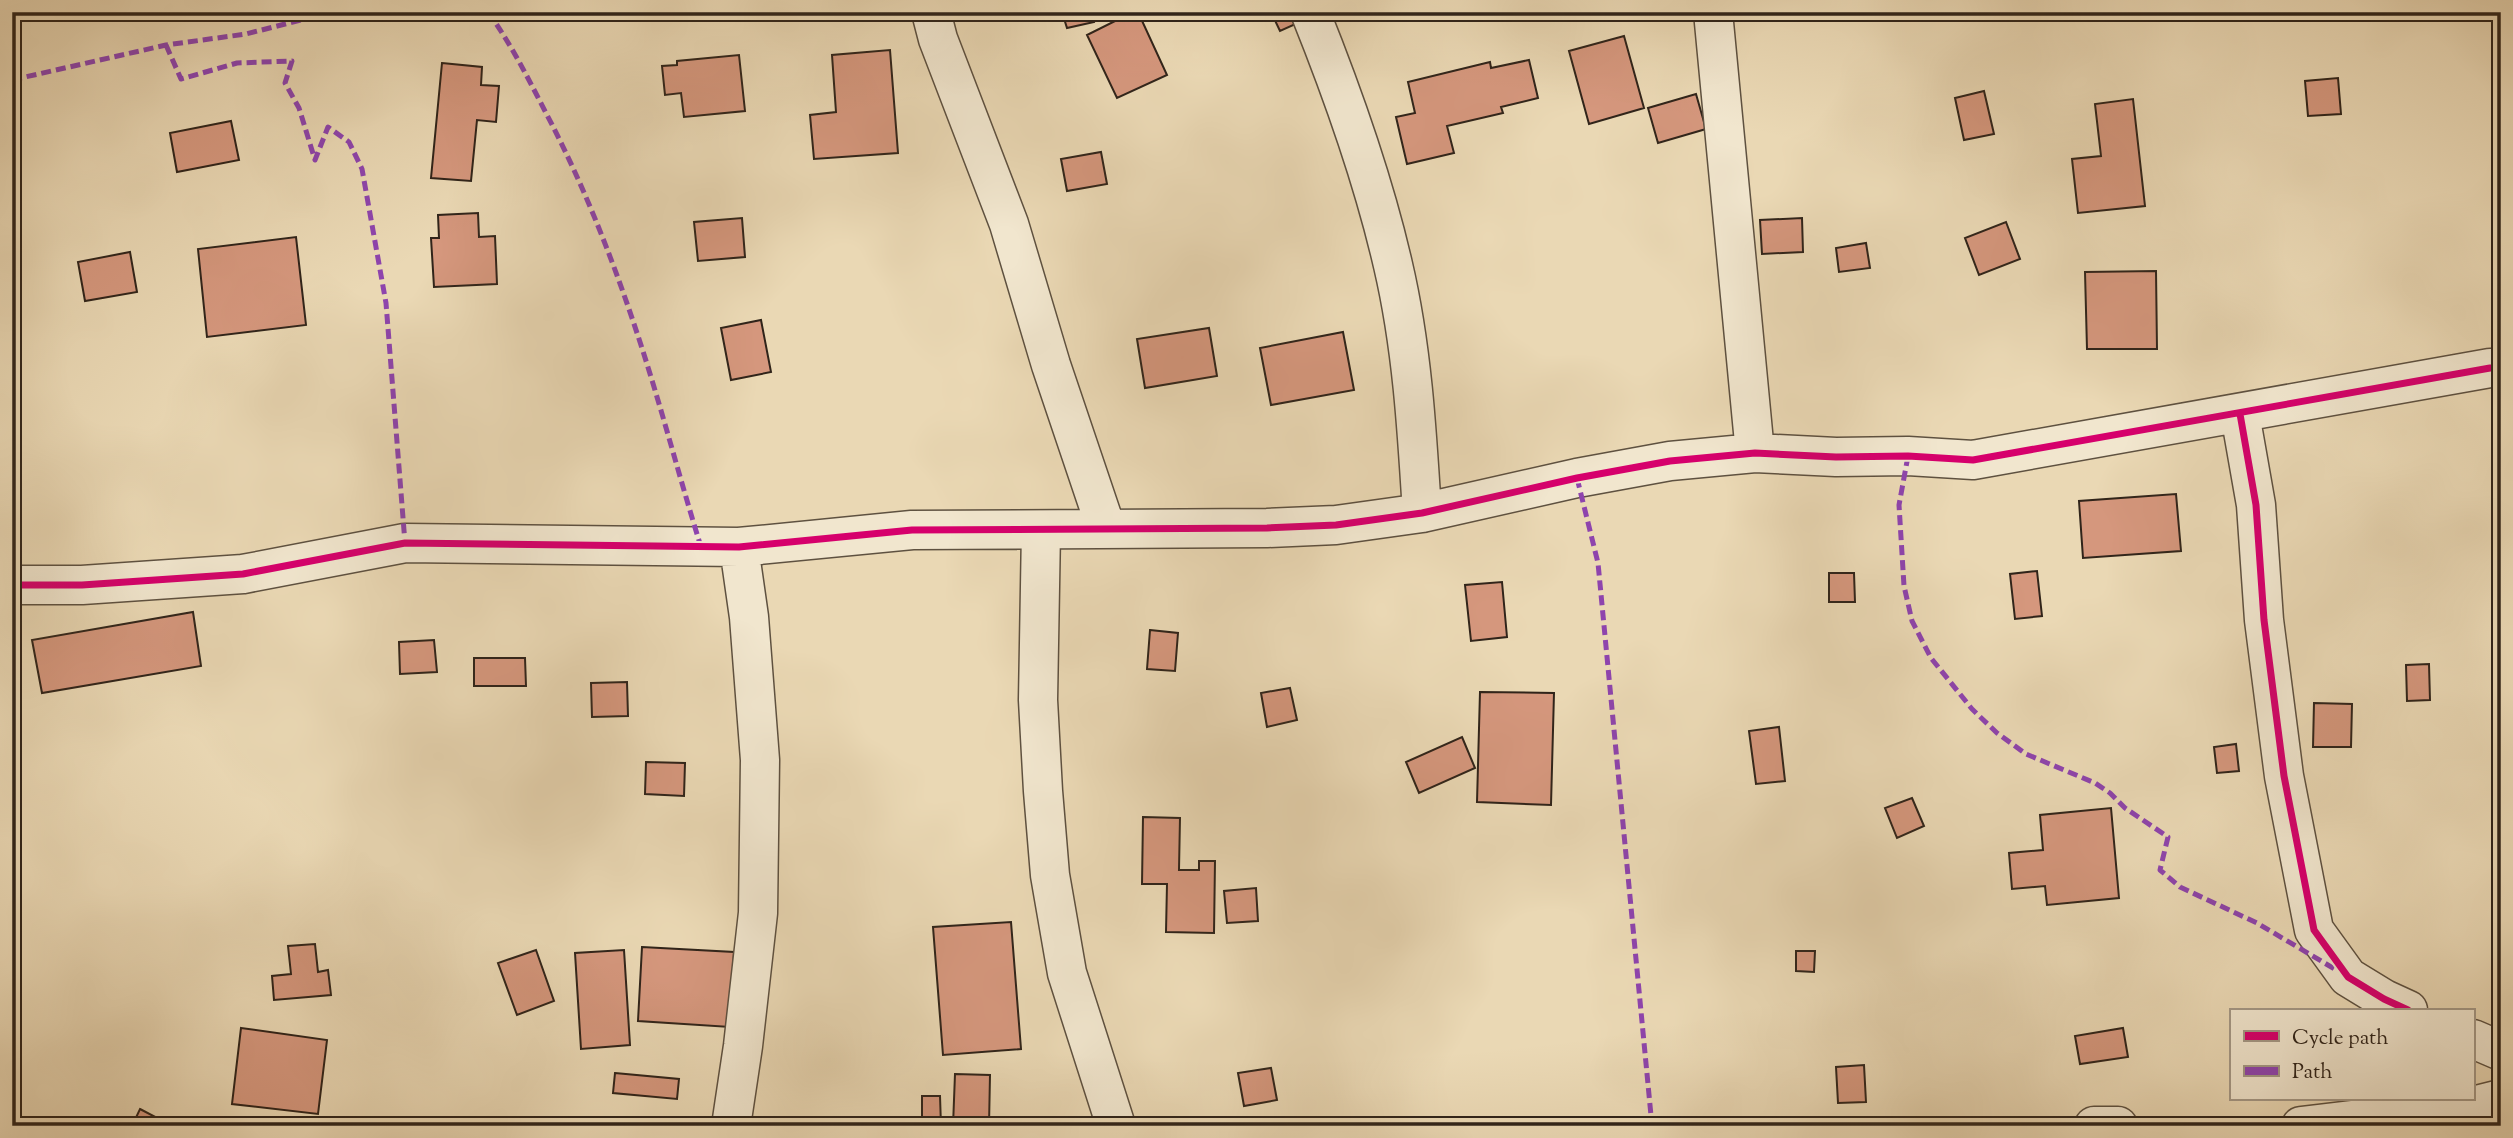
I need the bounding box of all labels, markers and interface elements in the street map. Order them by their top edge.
legend [2230,1009,2474,1100]
text: Cycle path [2292,1024,2389,1054]
text: Path [2292,1058,2333,1088]

